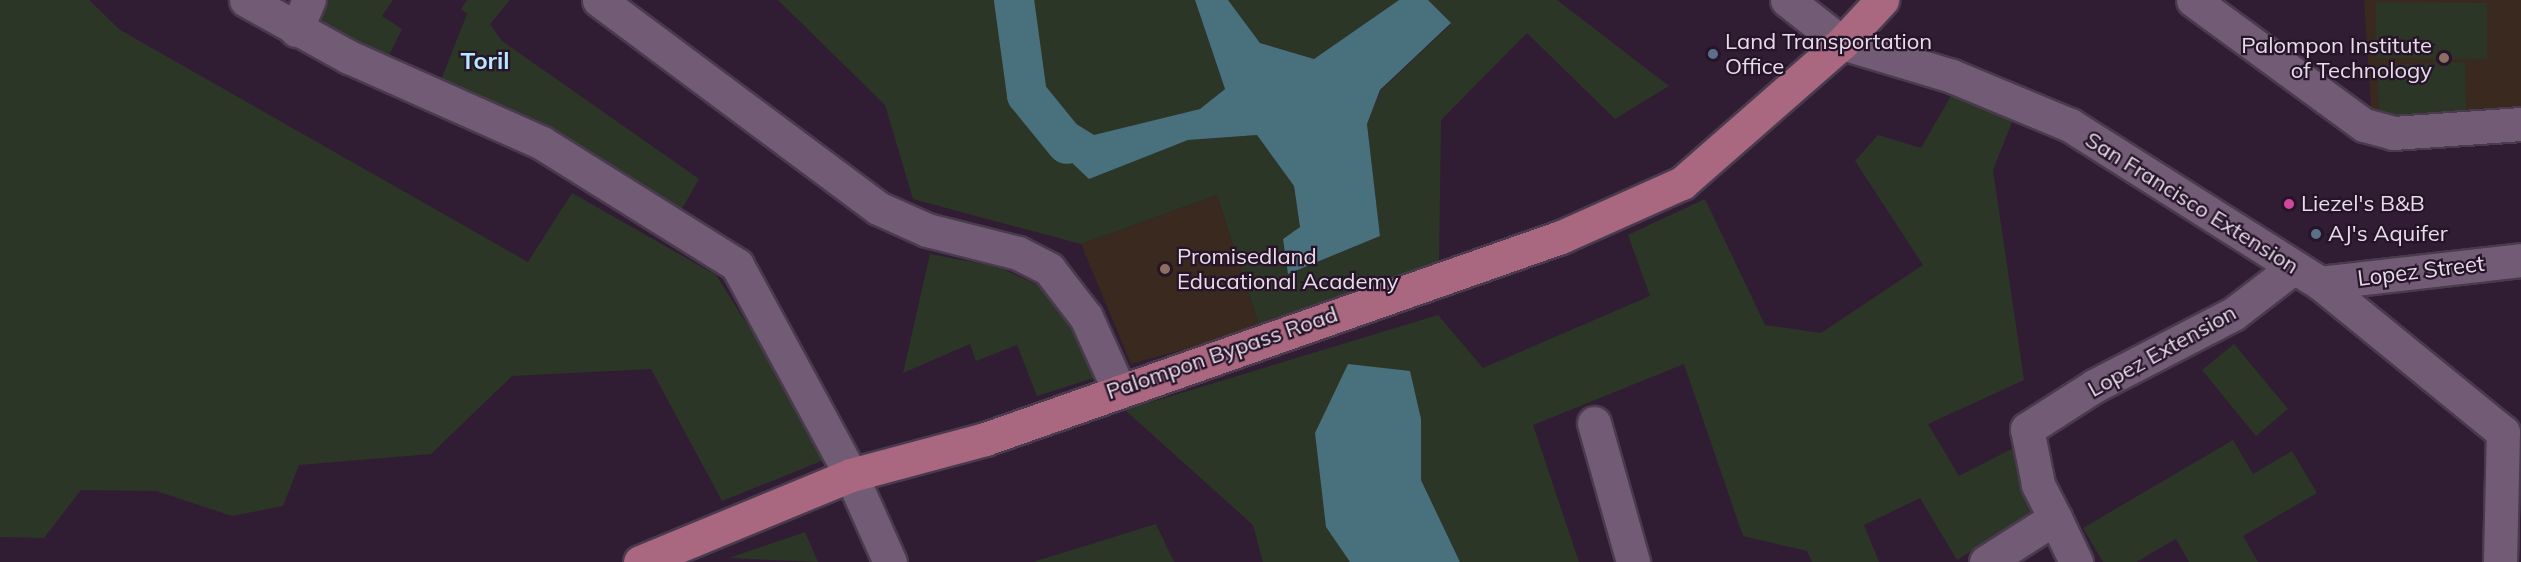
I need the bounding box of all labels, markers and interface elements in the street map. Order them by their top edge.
place label: Land Transportation Office [1725,28,1932,80]
place label: Palompon Institute of Technology [2241,32,2432,84]
district label: Toril [460,47,510,75]
marker: Land Transportation Office [1706,47,1720,61]
marker: Palompon Institute of Technology [2437,51,2451,65]
street label: San Francisco Extension [2081,127,2303,279]
place label: Liezel's B&B [2301,191,2425,217]
marker: Liezel's B&B [2282,197,2296,211]
place label: AJ's Aquifer [2328,221,2448,247]
marker: AJ's Aquifer [2309,227,2323,241]
place label: Promisedland Educational Academy [1177,243,1398,294]
street label: Lopez Street [2356,250,2486,292]
marker: Promisedland Educational Academy [1158,262,1172,276]
street label: Lopez Extension [2083,299,2241,403]
street label: Palompon Bypass Road [1103,301,1341,405]

